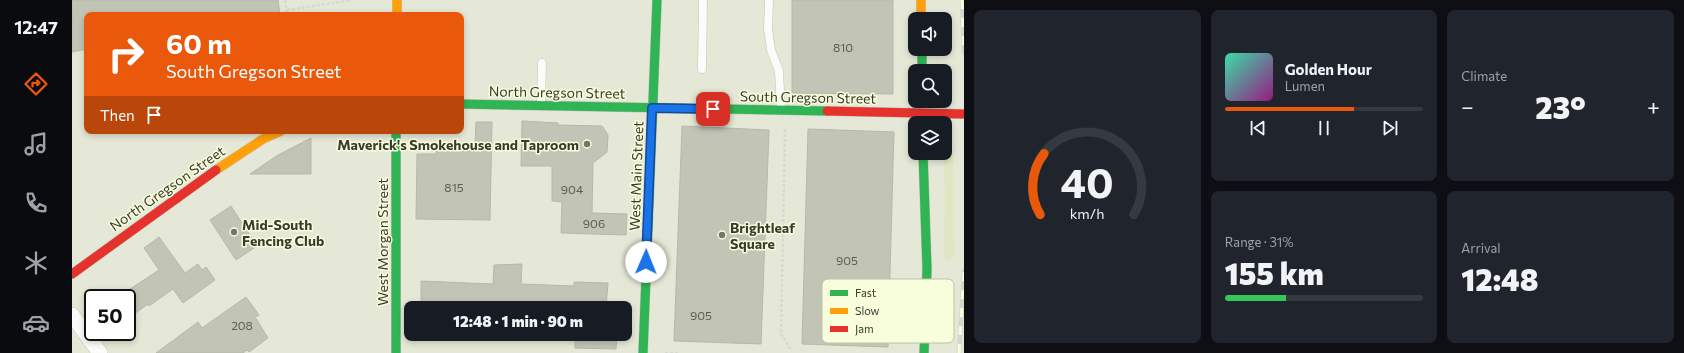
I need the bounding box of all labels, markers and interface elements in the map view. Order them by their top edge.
map controls [908,12,952,160]
button: sound [908,12,952,56]
text: 12:47 [14,16,58,38]
text: 60 m [166,26,232,60]
icon: right [100,28,152,80]
house number: 810 [833,40,853,54]
text: South Gregson Street [166,60,341,82]
text: Golden Hour [1285,60,1372,78]
button: search [908,64,952,108]
text: Climate [1461,68,1507,84]
icon: directions [22,70,50,98]
text: Lumen [1285,78,1325,94]
street label: North Gregson Street [489,82,626,102]
street label: South Gregson Street [740,87,877,107]
text: 23° [1535,88,1586,125]
pin [696,92,730,126]
text: − [1461,93,1474,120]
text: + [1647,93,1660,120]
icon: arrive [702,98,724,120]
icon: arrive [143,104,165,126]
text: Then [100,106,135,124]
button: layers [908,116,952,160]
icon: previous [1247,117,1269,139]
icon: pause [1313,117,1335,139]
icon: next [1379,117,1401,139]
street label: West Main Street [626,121,646,231]
icon: music [22,130,50,158]
place label: Maverick's Smokehouse and Taproom [337,136,579,153]
marker: Maverick's Smokehouse and Taproom [582,139,592,149]
street label: North Gregson Street [106,142,228,234]
text: 40 [1061,155,1114,206]
street label: West Morgan Street [374,178,391,306]
house number: 815 [444,180,464,194]
house number: 904 [561,182,583,196]
icon: phone [22,189,50,217]
text: km/h [1070,203,1105,221]
place label: Mid-South Fencing Club [242,216,324,249]
house number: 906 [583,216,605,230]
place label: Brightleaf Square [730,219,795,252]
marker: Mid-South Fencing Club [229,227,239,237]
marker: Brightleaf Square [717,230,727,240]
text: Range · 31% [1225,234,1294,250]
text: Arrival [1461,240,1501,256]
position arrow [625,241,667,283]
icon: climate [22,249,50,277]
house number: 905 [836,253,858,267]
text: 155 km [1225,254,1324,291]
text: 12:48 [1461,260,1538,297]
legend [822,279,954,343]
text: Fast [855,286,877,299]
speed limit sign: 50 [84,289,136,341]
text: Slow [855,304,880,317]
house number: 905 [690,308,712,322]
icon: car [22,309,50,337]
text: 12:48 · 1 min · 90 m [453,312,583,330]
house number: 208 [231,318,253,332]
text: Jam [855,322,874,336]

